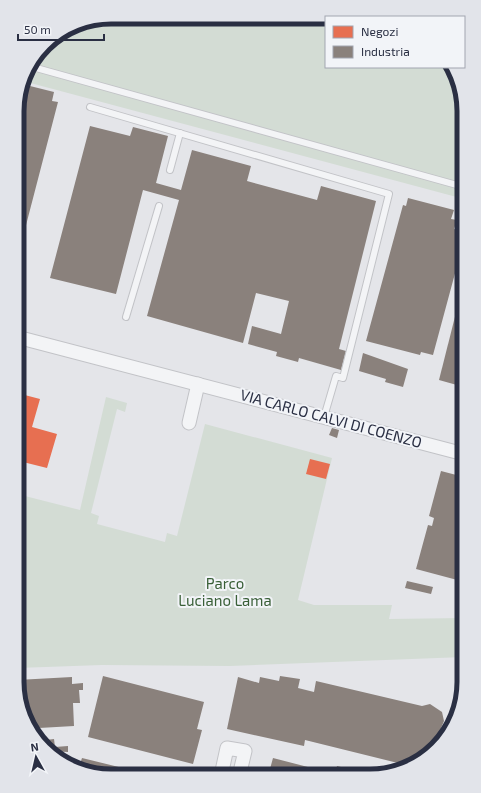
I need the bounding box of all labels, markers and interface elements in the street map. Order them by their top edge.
scale bar [18,16,104,42]
legend [325,16,465,68]
text: 50 m [24,22,51,36]
text: Negozi [361,24,398,38]
text: Industria [361,44,410,58]
street label: VIA CARLO CALVI DI COENZO [239,385,424,451]
park label: Parco Luciano Lama [178,574,272,609]
north arrow [16,737,56,777]
text: N [30,740,39,754]

